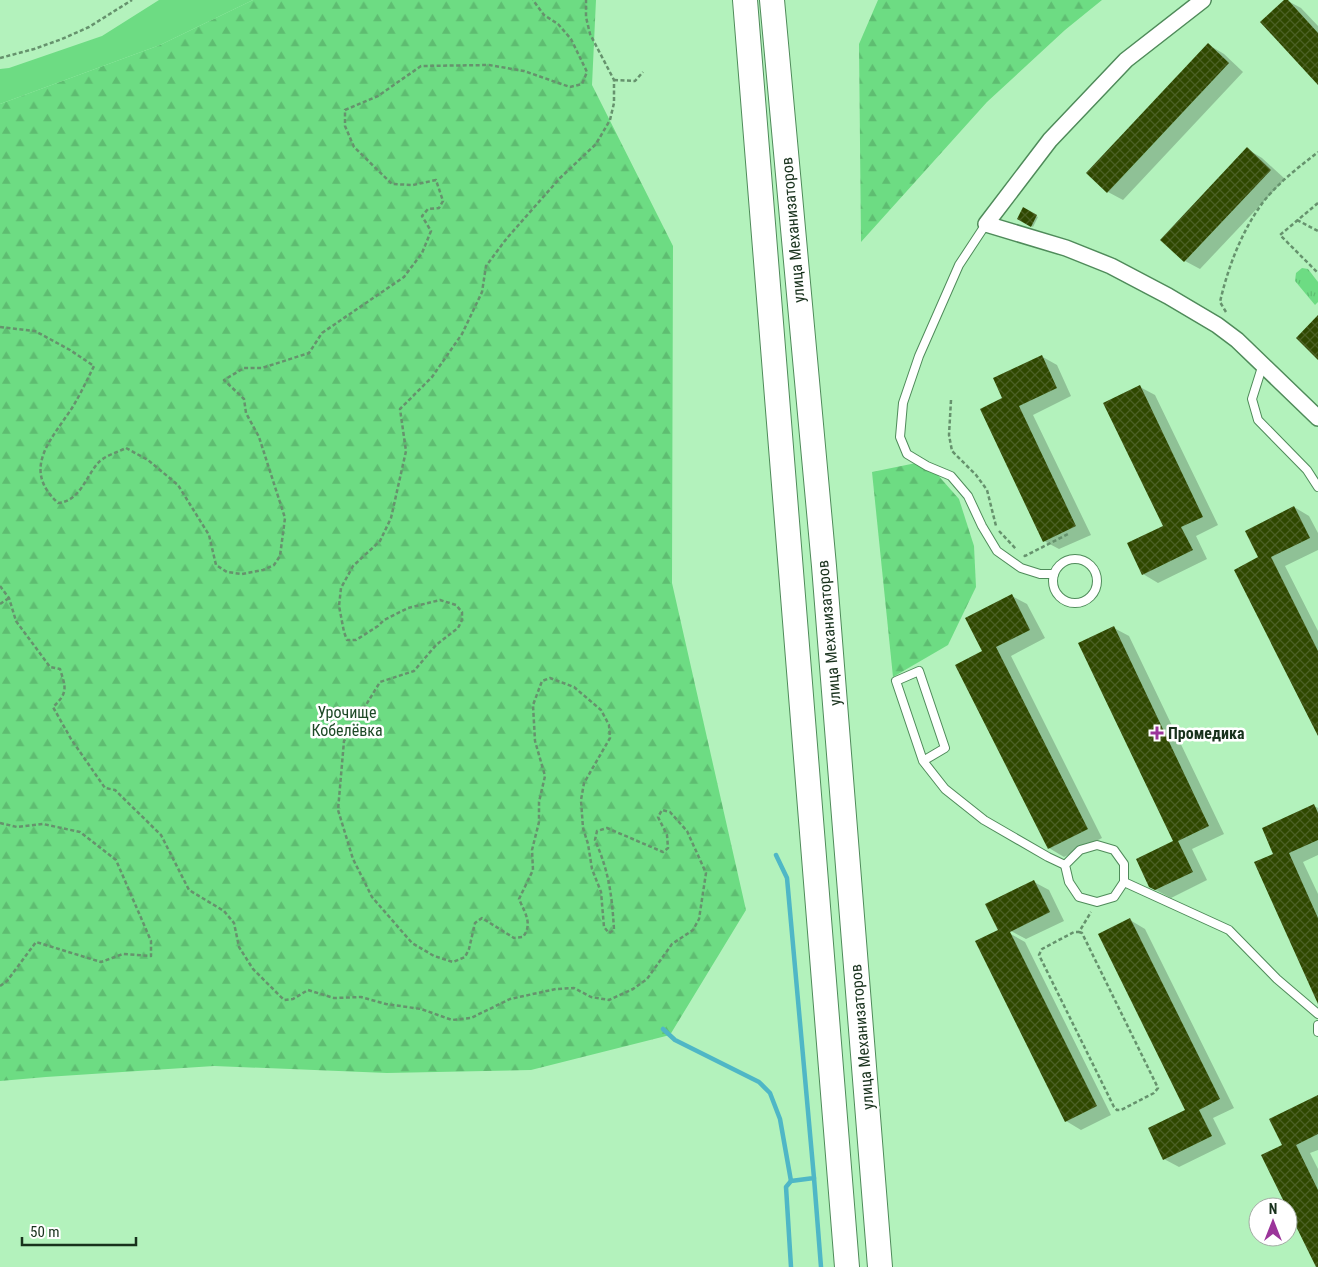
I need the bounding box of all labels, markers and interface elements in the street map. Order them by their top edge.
street label: улица Механизаторов [777,156,809,304]
street label: улица Механизаторов [813,559,845,707]
park label: Урочище Кобелёвка [311,703,383,740]
place label: Промедика [1168,724,1245,743]
marker: Промедика [1150,726,1164,740]
street label: улица Механизаторов [846,963,878,1111]
north arrow [1248,1197,1298,1247]
text: N [1269,1201,1277,1217]
scale bar [22,1214,136,1246]
text: 50 m [30,1223,60,1241]

